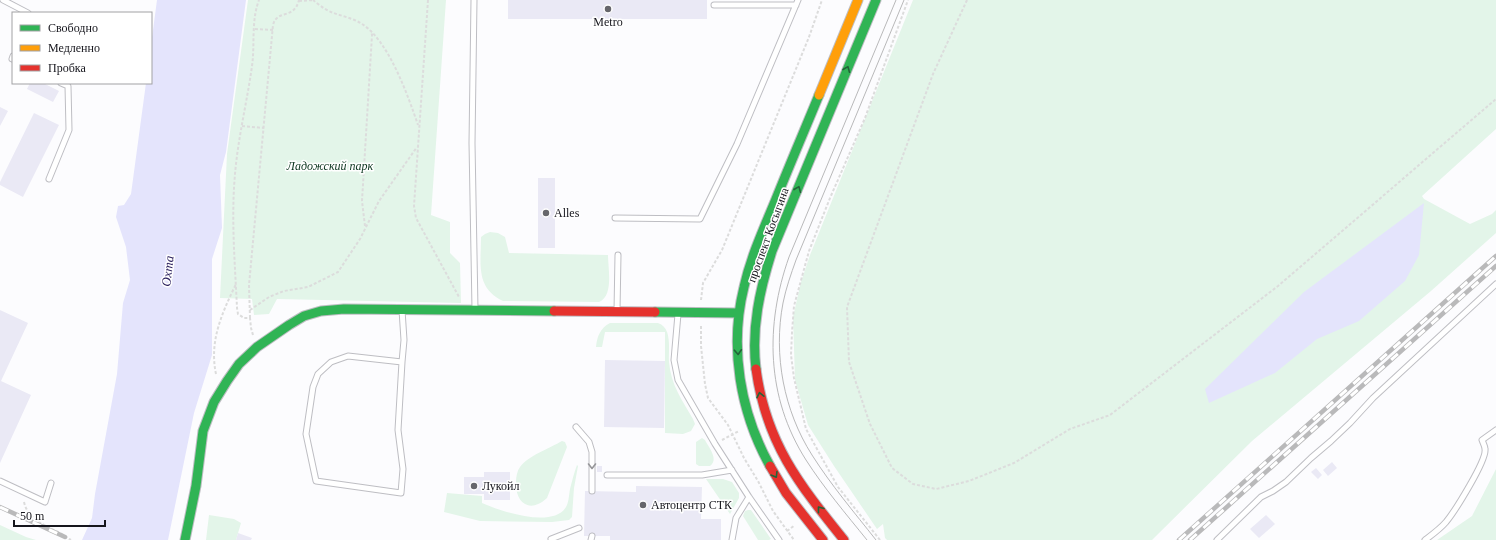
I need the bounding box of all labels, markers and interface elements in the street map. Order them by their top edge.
marker: Metro [603,4,613,14]
legend [12,12,152,84]
place label: Metro [593,15,623,29]
text: Свободно [48,21,98,35]
text: Медленно [48,41,100,55]
text: Пробка [48,61,86,75]
one-way arrow [843,66,851,73]
park label: Ладожский парк [286,159,374,173]
street label: проспект Косыгина [744,185,792,284]
one-way arrow [793,186,801,193]
place label: Alles [554,206,580,220]
marker: Alles [541,208,551,218]
water label: Охта [158,254,177,287]
one-way arrow [734,349,742,355]
one-way arrow [757,392,765,398]
one-way arrow [588,463,596,469]
one-way arrow [771,471,778,478]
place label: Лукойл [482,479,519,493]
marker: Лукойл [469,481,479,491]
place label: Автоцентр СТК [651,498,733,512]
marker: Автоцентр СТК [638,500,648,510]
scale bar [14,502,105,528]
one-way arrow [817,507,824,514]
text: 50 m [20,509,45,523]

